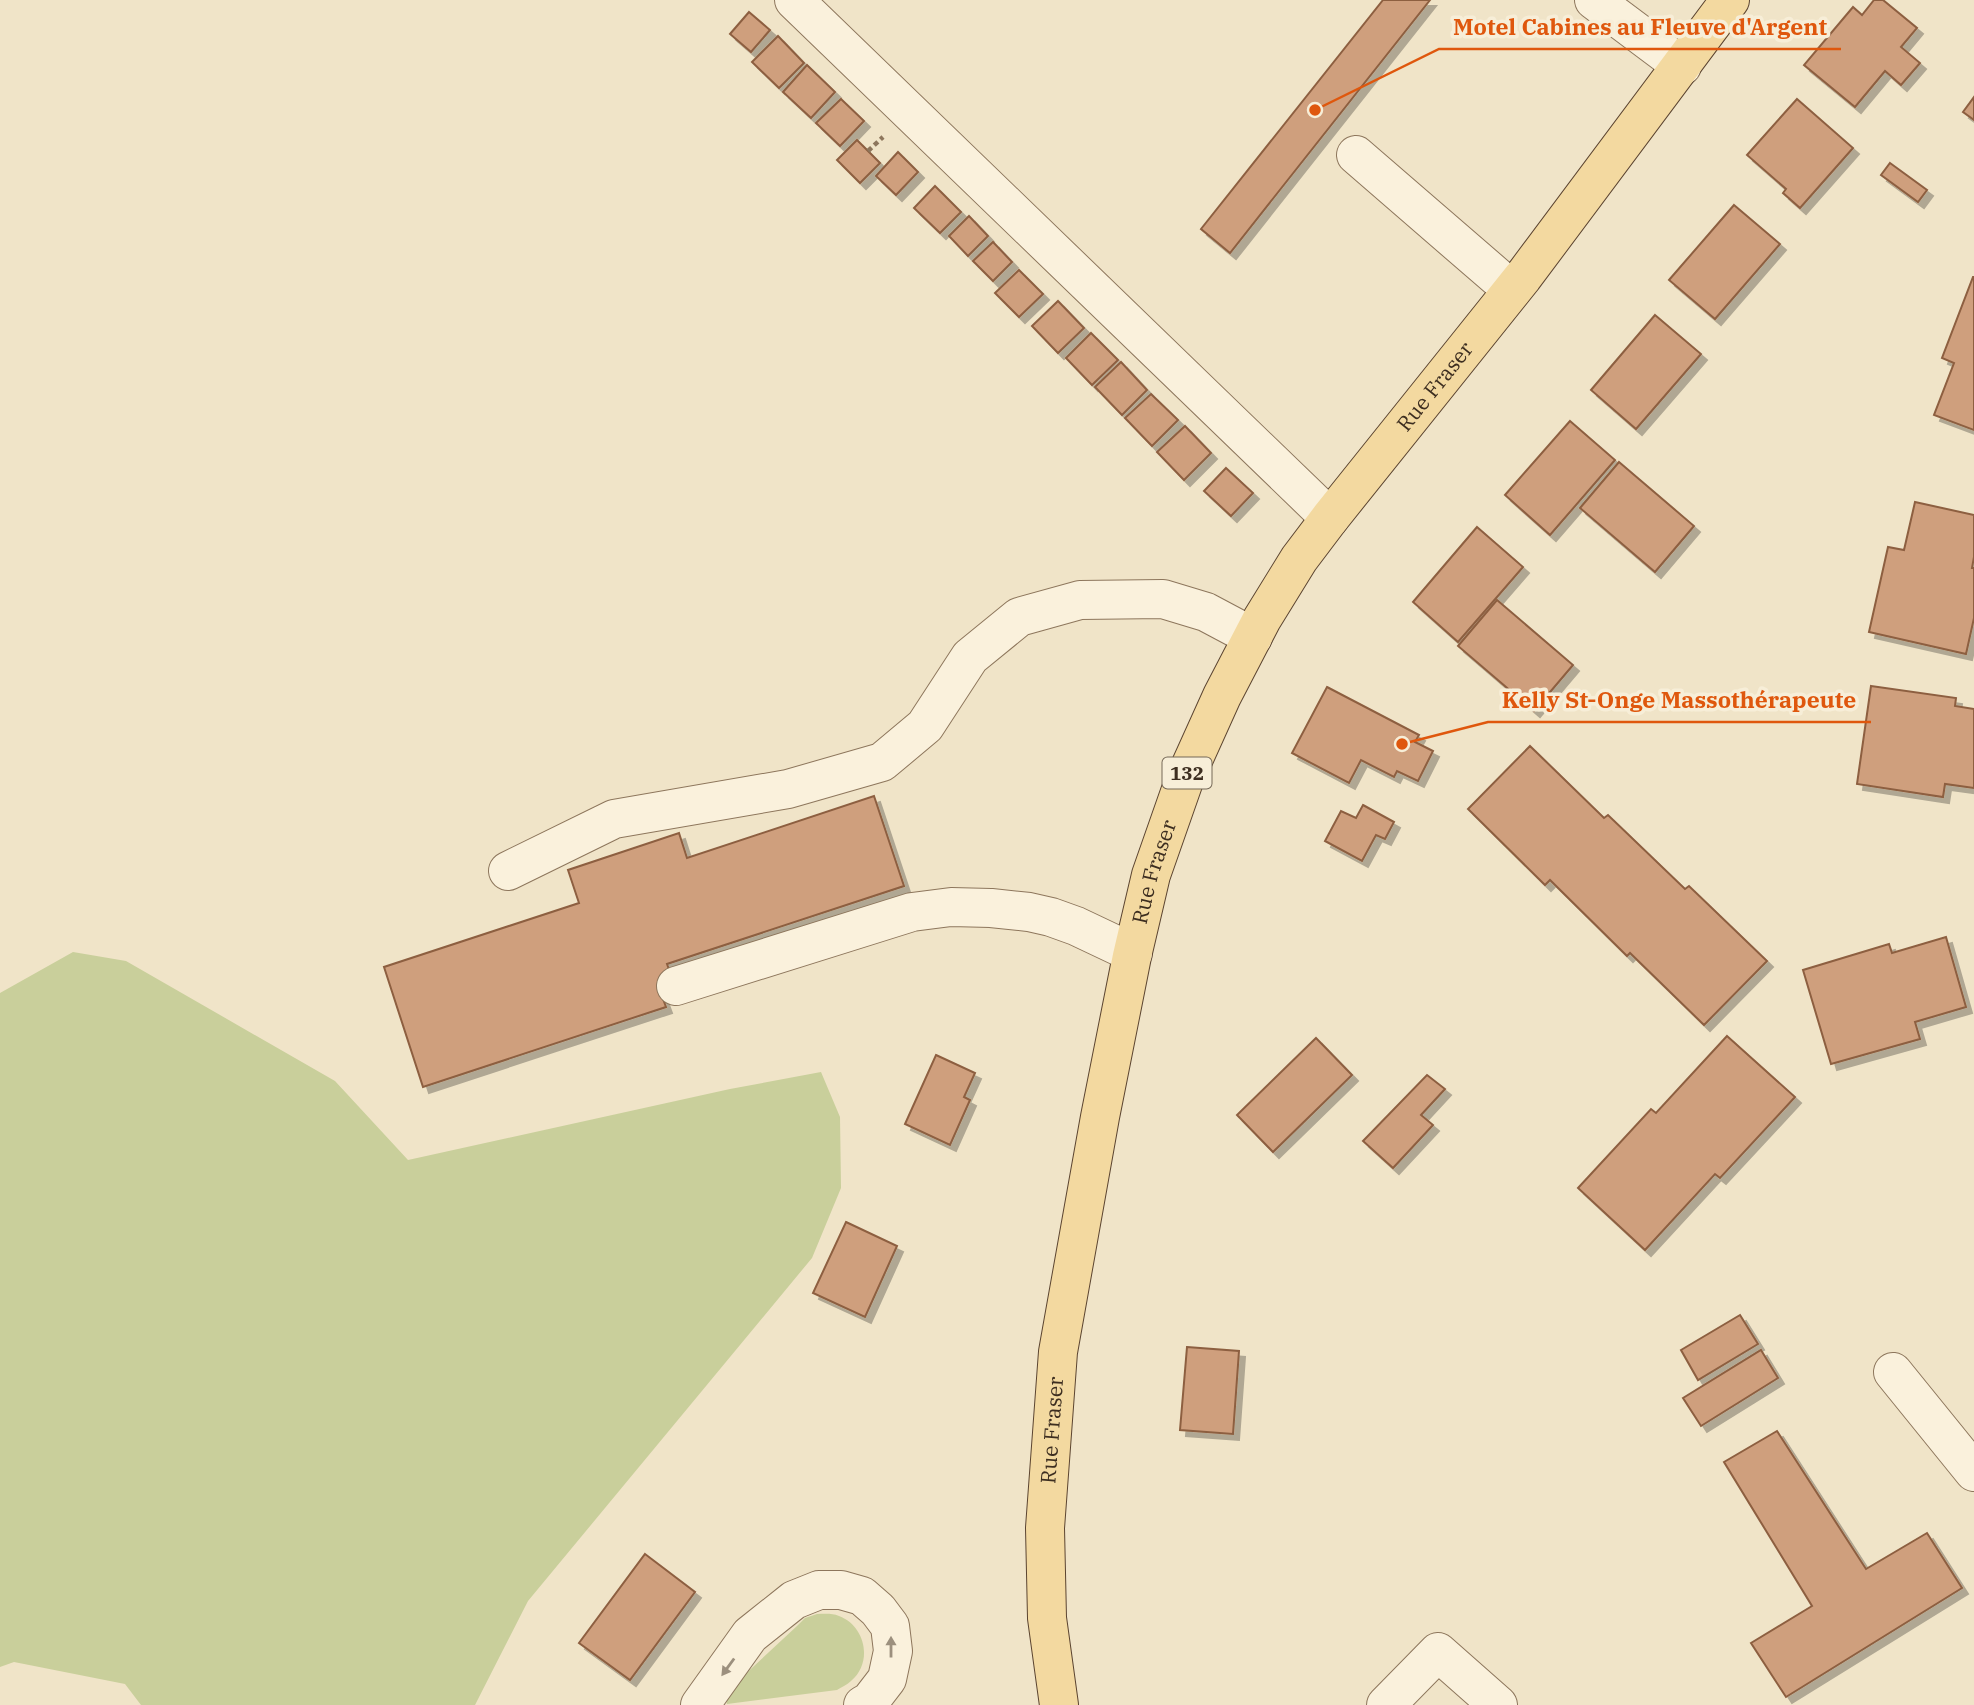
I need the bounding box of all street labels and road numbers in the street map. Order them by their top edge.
street label: Rue Fraser [1390,335,1479,437]
road number: 132 [1162,758,1212,788]
street label: Rue Fraser [1125,815,1182,927]
street label: Rue Fraser [1033,1375,1069,1485]

